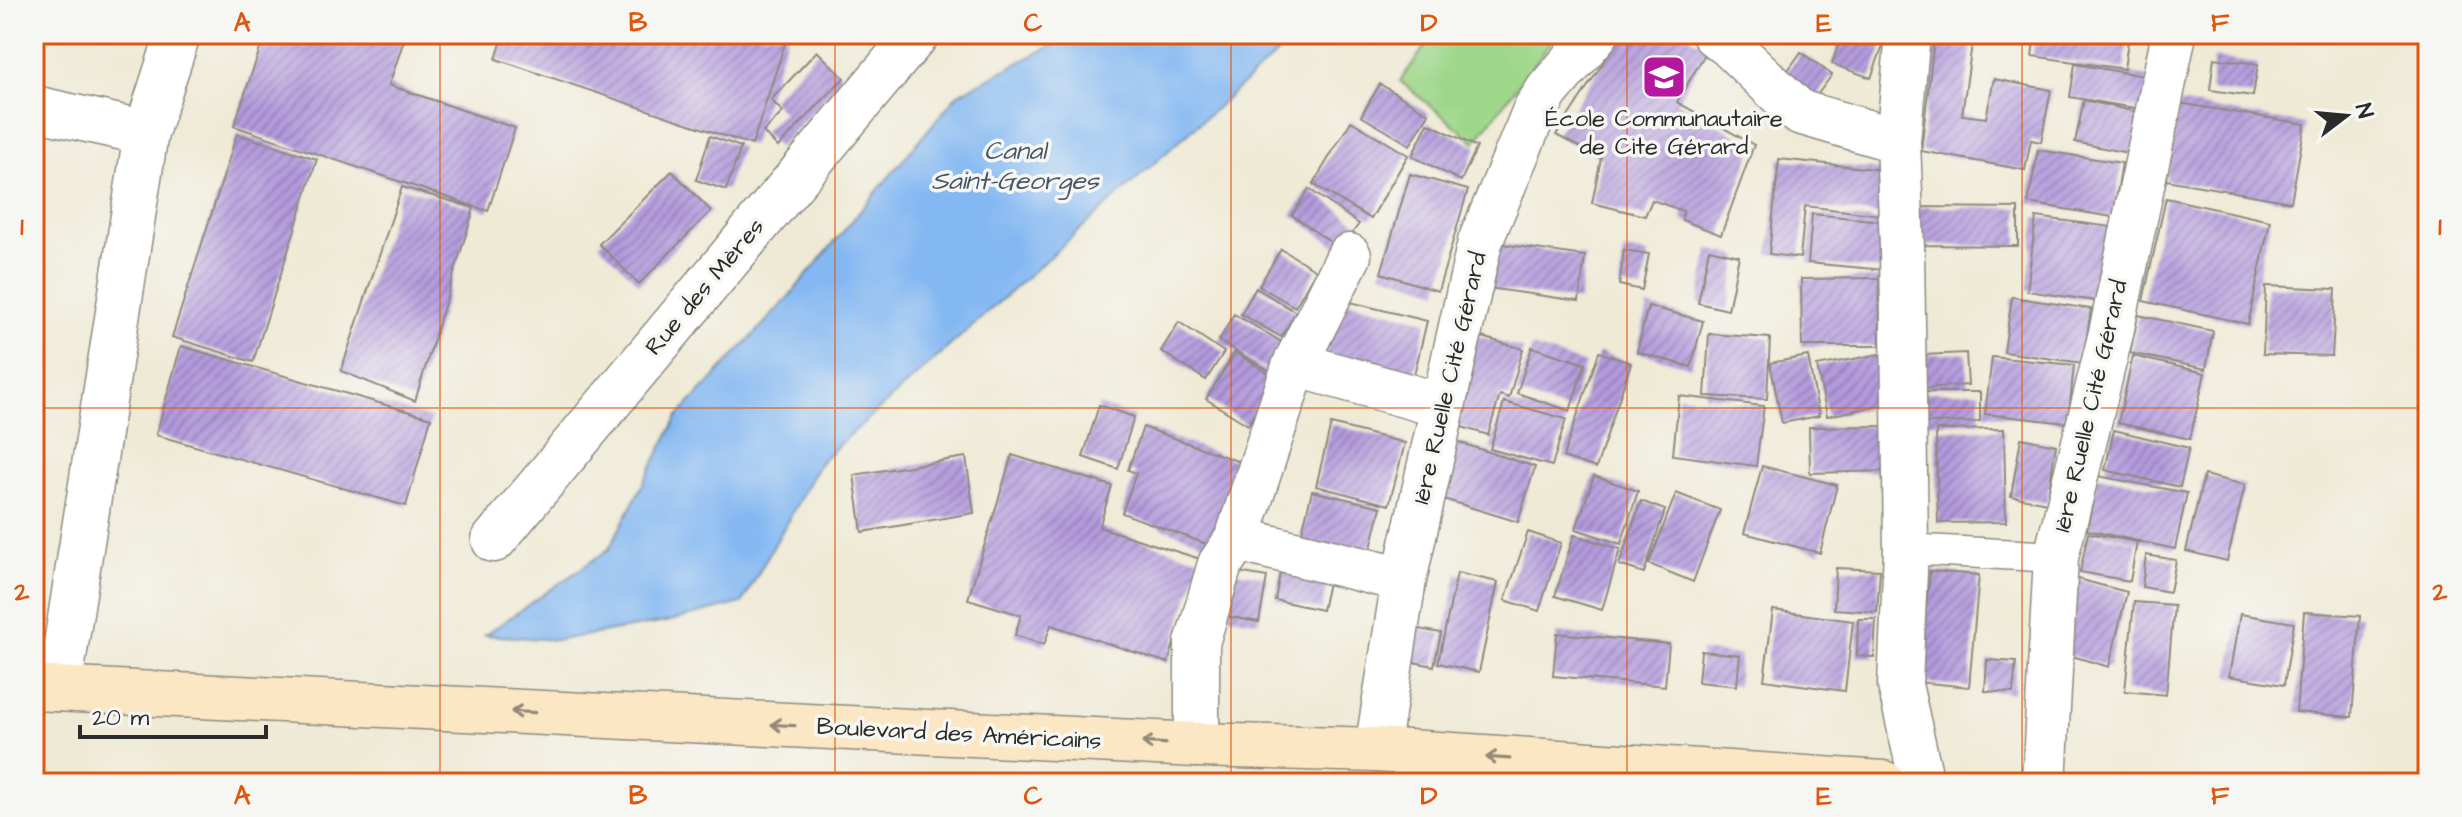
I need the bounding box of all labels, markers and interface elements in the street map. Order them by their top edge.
text: A [234,5,251,41]
text: B [629,5,648,41]
text: C [1024,5,1043,41]
text: D [1421,5,1438,41]
text: E [1816,5,1832,41]
text: F [2211,5,2230,41]
school or university icon: École Communautaire de Cite Gérard [1640,53,1688,101]
north arrow [2306,76,2386,156]
text: N [2347,100,2381,122]
place label: École Communautaire de Cite Gérard [1545,102,1783,164]
water label: Canal Saint-Georges [931,133,1100,200]
text: 1 [20,209,24,245]
text: 1 [2438,209,2442,245]
street label: Rue des Mères [637,211,773,363]
street label: 1ère Ruelle Cité Gérard [1404,249,1496,507]
street label: 1ère Ruelle Cité Gérard [2045,277,2137,535]
text: 2 [14,574,30,610]
text: 2 [2432,574,2448,610]
scale bar [80,689,266,739]
text: 20 m [92,701,149,735]
one-way arrow [510,704,537,719]
street label: Boulevard des Américains [816,710,1102,758]
one-way arrow [770,717,797,732]
one-way arrow [1141,736,1168,751]
one-way arrow [1485,750,1512,765]
text: A [234,778,251,814]
text: B [629,778,648,814]
text: C [1024,778,1043,814]
text: D [1421,778,1438,814]
text: E [1816,778,1832,814]
text: F [2211,778,2230,814]

